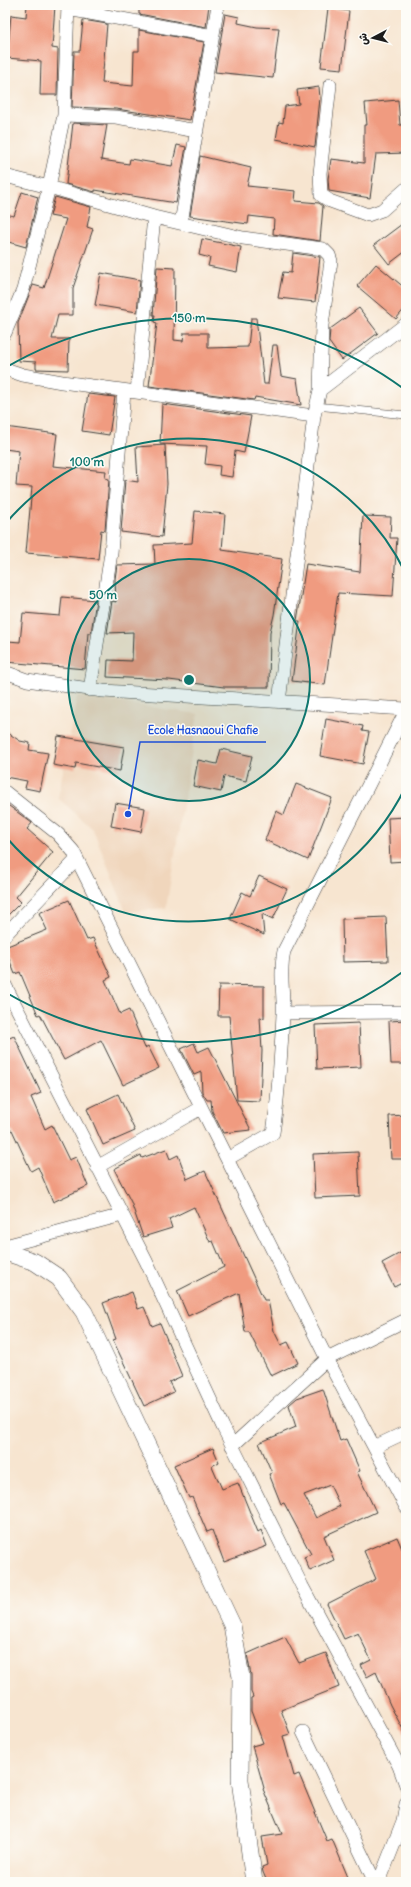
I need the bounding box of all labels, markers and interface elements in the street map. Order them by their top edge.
north arrow [353,18,393,58]
text: ش [355,32,371,46]
text: 150 m [173,310,206,325]
text: 100 m [70,454,104,469]
text: 50 m [89,587,118,602]
centre of rings [182,673,196,687]
callout: Ecole Hasnaoui Chafie [140,719,266,742]
text: Ecole Hasnaoui Chafie [148,723,258,737]

